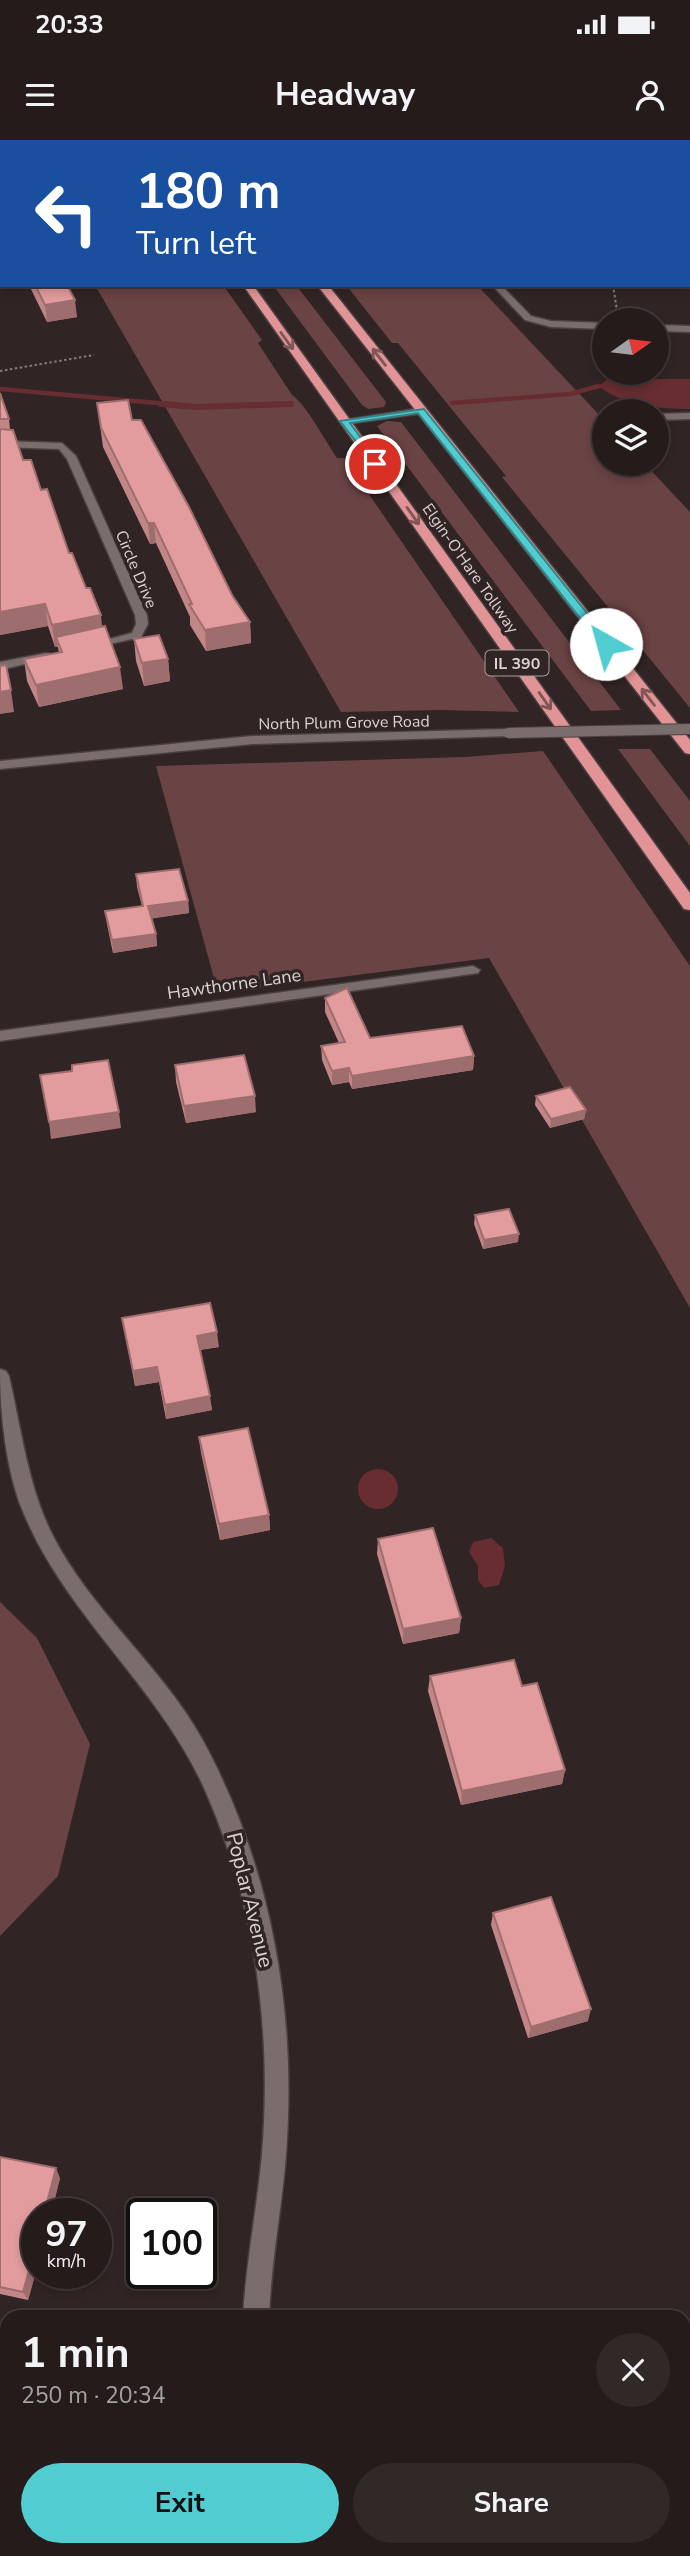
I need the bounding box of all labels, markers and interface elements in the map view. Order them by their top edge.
text: 20:33 [35,7,104,42]
text: Headway [275,73,415,116]
icon: menu [21,76,59,114]
icon: person [631,76,669,114]
text: 180 m [136,158,280,225]
icon: left [21,168,112,259]
text: Turn left [136,222,256,265]
north arrow [592,308,668,385]
map controls [592,308,669,476]
one-way arrow [280,331,294,350]
one-way arrow [371,348,386,367]
button: layers [592,399,669,476]
pin [345,434,405,494]
icon: arrive [356,445,394,483]
street label: Elgin-O'Hare Tollway [417,499,524,639]
one-way arrow [406,506,420,525]
street label: Circle Drive [110,527,162,612]
position arrow [569,607,643,681]
road number: IL 390 [486,650,548,676]
one-way arrow [640,688,655,706]
one-way arrow [538,691,552,710]
street label: North Plum Grove Road [258,711,430,735]
street label: Hawthorne Lane [165,963,303,1005]
street label: Poplar Avenue [220,1829,280,1971]
speed limit sign: 100 [126,2198,217,2289]
text: 97 [45,2211,88,2258]
text: km/h [47,2249,86,2273]
text: 1 min [21,2325,130,2382]
button: close [596,2333,670,2407]
text: 250 m · 20:34 [21,2380,166,2411]
button: Exit [21,2463,339,2543]
button: Share [353,2463,670,2543]

